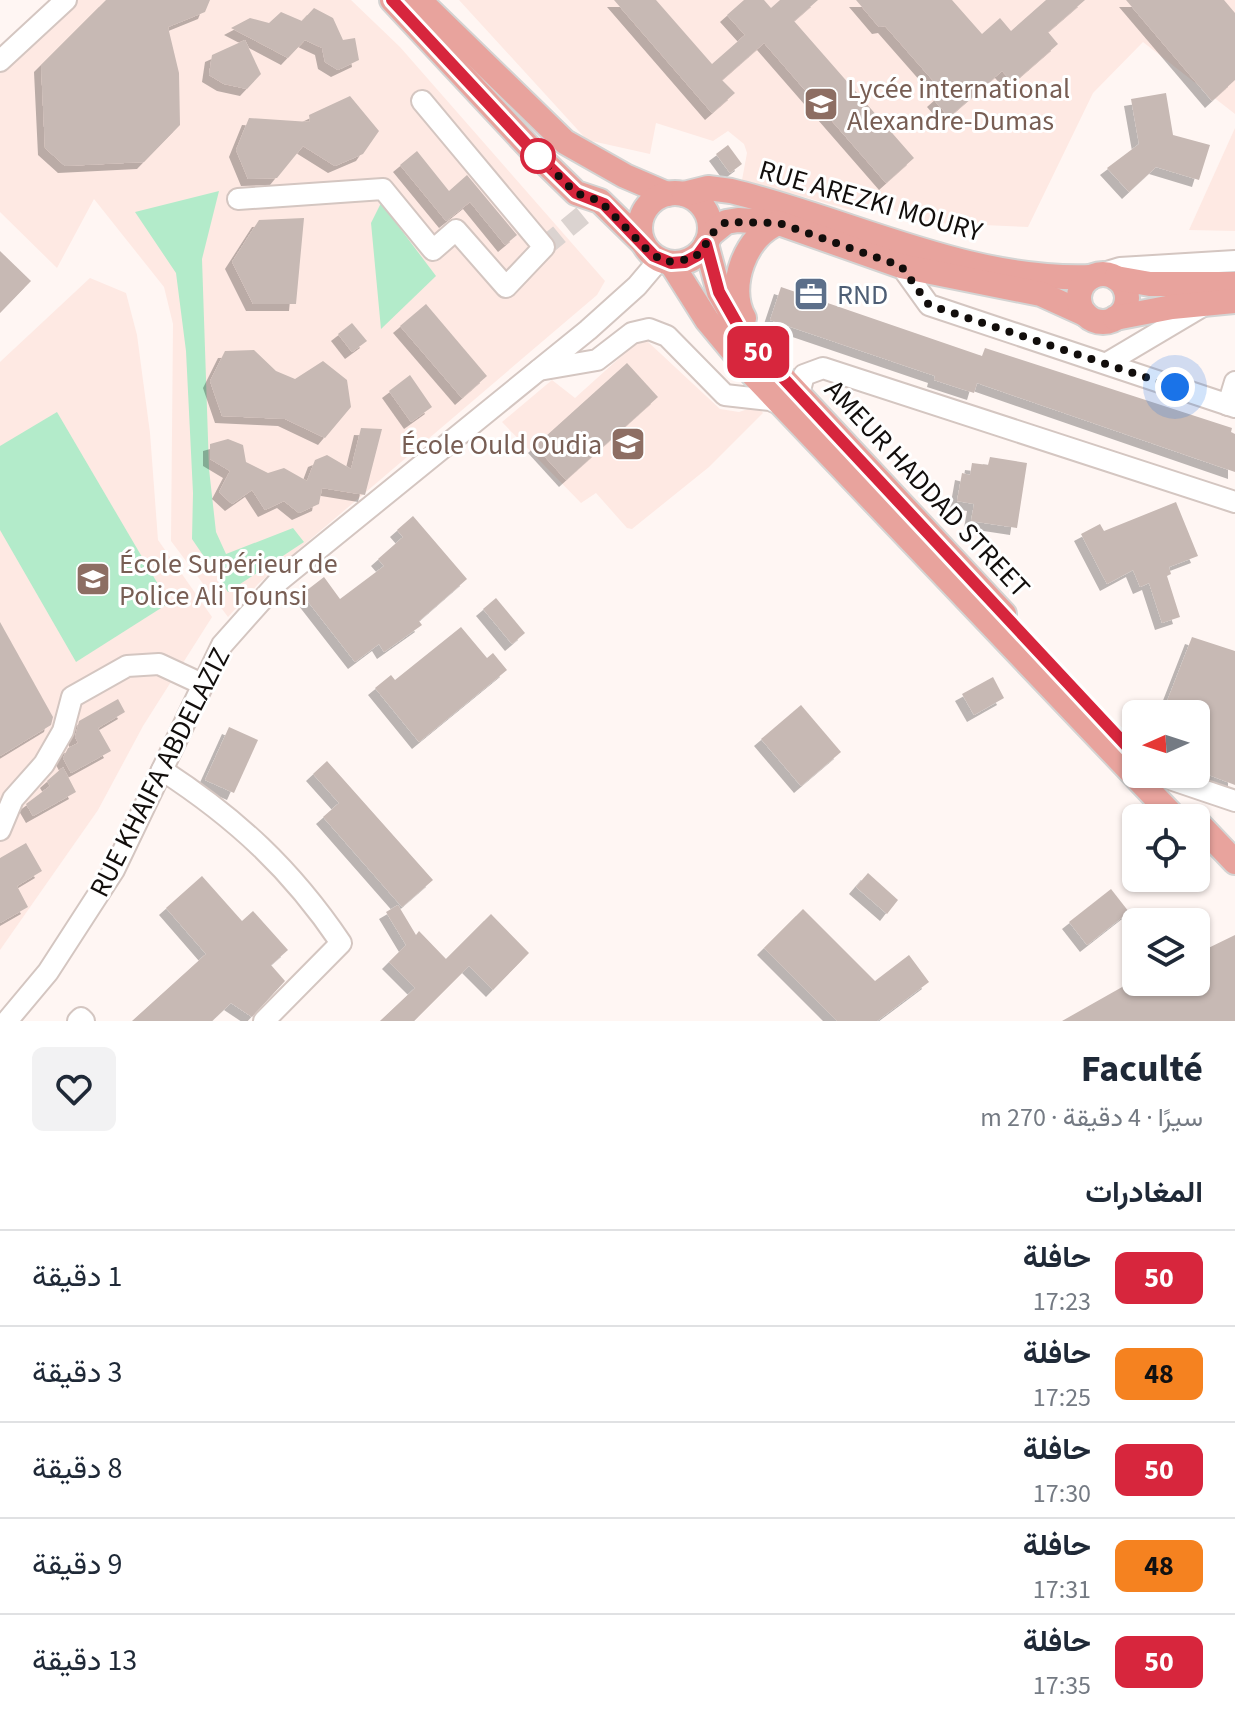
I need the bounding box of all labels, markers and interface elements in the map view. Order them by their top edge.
place label: Lycée international Alexandre-Dumas [847,69,1070,141]
school or university icon: Lycée international Alexandre-Dumas [802,85,840,123]
unlabelled marker [521,139,555,173]
street label: RUE AREZKI MOURY [754,150,988,252]
office icon: RND [792,275,830,313]
place label: RND [837,275,888,315]
line badge: 50 [722,326,794,378]
text: 50 [743,332,773,372]
your location [1155,367,1195,407]
street label: AMEUR HADDAD STREET [815,371,1039,607]
place label: École Ould Oudia [401,425,602,465]
school or university icon: École Ould Oudia [609,425,647,463]
place label: École Supérieur de Police Ali Tounsi [119,544,338,616]
school or university icon: École Supérieur de Police Ali Tounsi [74,560,112,598]
street label: RUE KHAIFA ABDELAZIZ [80,641,240,904]
north arrow [1122,700,1210,788]
map controls [1122,700,1210,996]
button: locate [1122,804,1210,892]
button: layers [1122,908,1210,996]
text: Faculté [1081,1042,1203,1096]
button: heart [32,1047,116,1131]
text: سيرًا · 4 دقيقة · 270 m [980,1099,1203,1136]
text: المغادرات [1085,1171,1203,1214]
text: حافلة [1023,1236,1091,1279]
text: 1 دقيقة [32,1255,122,1298]
text: 50 [1144,1258,1174,1298]
text: 17:23 [1033,1283,1091,1320]
text: حافلة [1023,1332,1091,1375]
text: 3 دقيقة [32,1351,122,1394]
text: 48 [1144,1354,1174,1394]
text: 17:25 [1033,1379,1091,1416]
text: حافلة [1023,1428,1091,1471]
text: 8 دقيقة [32,1447,122,1490]
text: 50 [1144,1450,1174,1490]
text: 17:30 [1033,1475,1091,1512]
text: حافلة [1023,1524,1091,1567]
text: 9 دقيقة [32,1543,122,1586]
text: 48 [1144,1546,1174,1586]
text: 17:31 [1033,1571,1091,1608]
text: حافلة [1023,1620,1091,1663]
text: 13 دقيقة [32,1639,137,1682]
text: 50 [1144,1642,1174,1682]
text: 17:35 [1033,1667,1091,1704]

